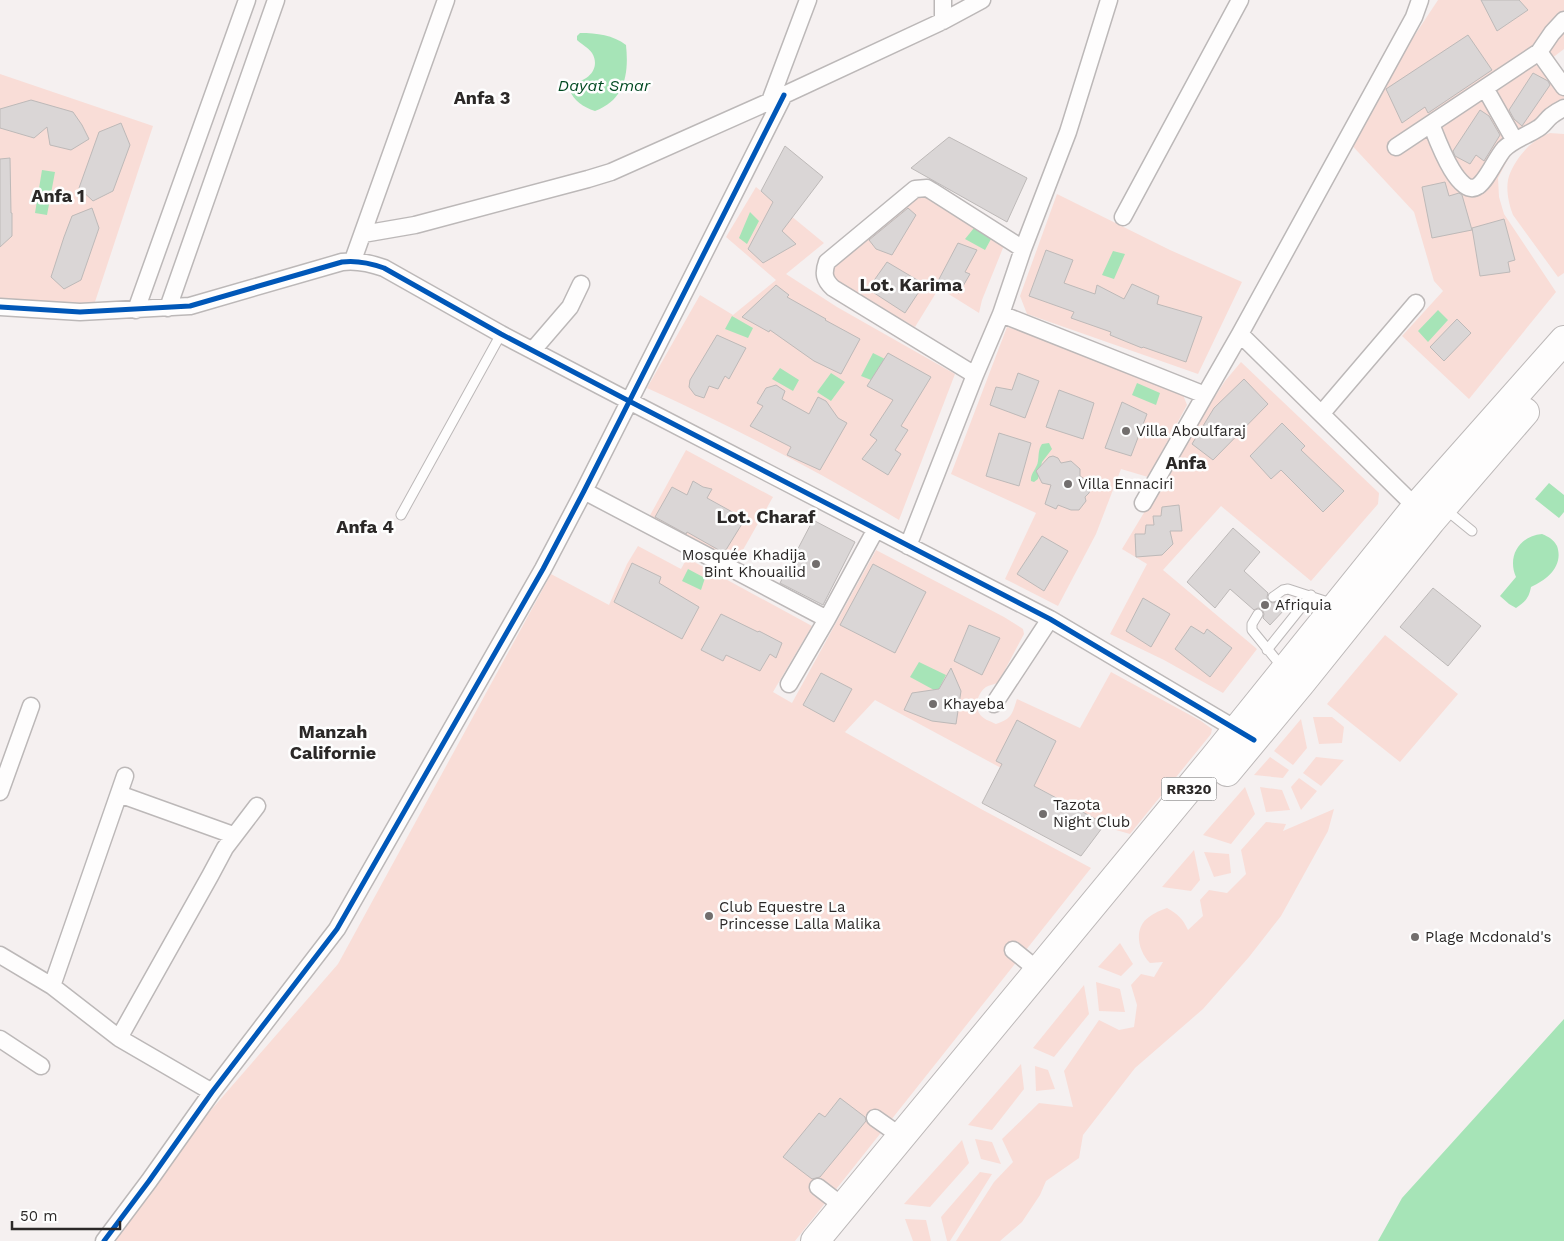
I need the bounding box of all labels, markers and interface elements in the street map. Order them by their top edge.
water label: Dayat Smar [558,76,651,95]
district label: Anfa 3 [454,87,510,108]
district label: Anfa 1 [31,185,85,206]
district label: Lot. Karima [860,274,963,295]
place label: Villa Aboulfaraj [1136,422,1246,440]
marker: Villa Aboulfaraj [1120,425,1132,437]
district label: Anfa [1166,452,1207,473]
place label: Villa Ennaciri [1078,475,1173,493]
marker: Villa Ennaciri [1062,478,1074,490]
district label: Lot. Charaf [716,506,816,527]
district label: Anfa 4 [336,516,394,537]
place label: Mosquée Khadija Bint Khouailid [682,546,807,581]
marker: Mosquée Khadija Bint Khouailid [810,558,822,570]
place label: Afriquia [1275,596,1332,614]
marker: Afriquia [1259,599,1271,611]
place label: Khayeba [943,695,1005,713]
marker: Khayeba [927,698,939,710]
district label: Manzah Californie [290,721,376,763]
road number: RR320 [1162,778,1216,801]
place label: Tazota Night Club [1053,796,1130,831]
marker: Tazota Night Club [1037,808,1049,820]
place label: Club Equestre La Princesse Lalla Malika [719,898,881,933]
marker: Club Equestre La Princesse Lalla Malika [703,910,715,922]
place label: Plage Mcdonald's [1425,928,1552,946]
marker: Plage Mcdonald's [1409,931,1421,943]
scale bar [12,1198,120,1230]
text: 50 m [20,1207,57,1225]

